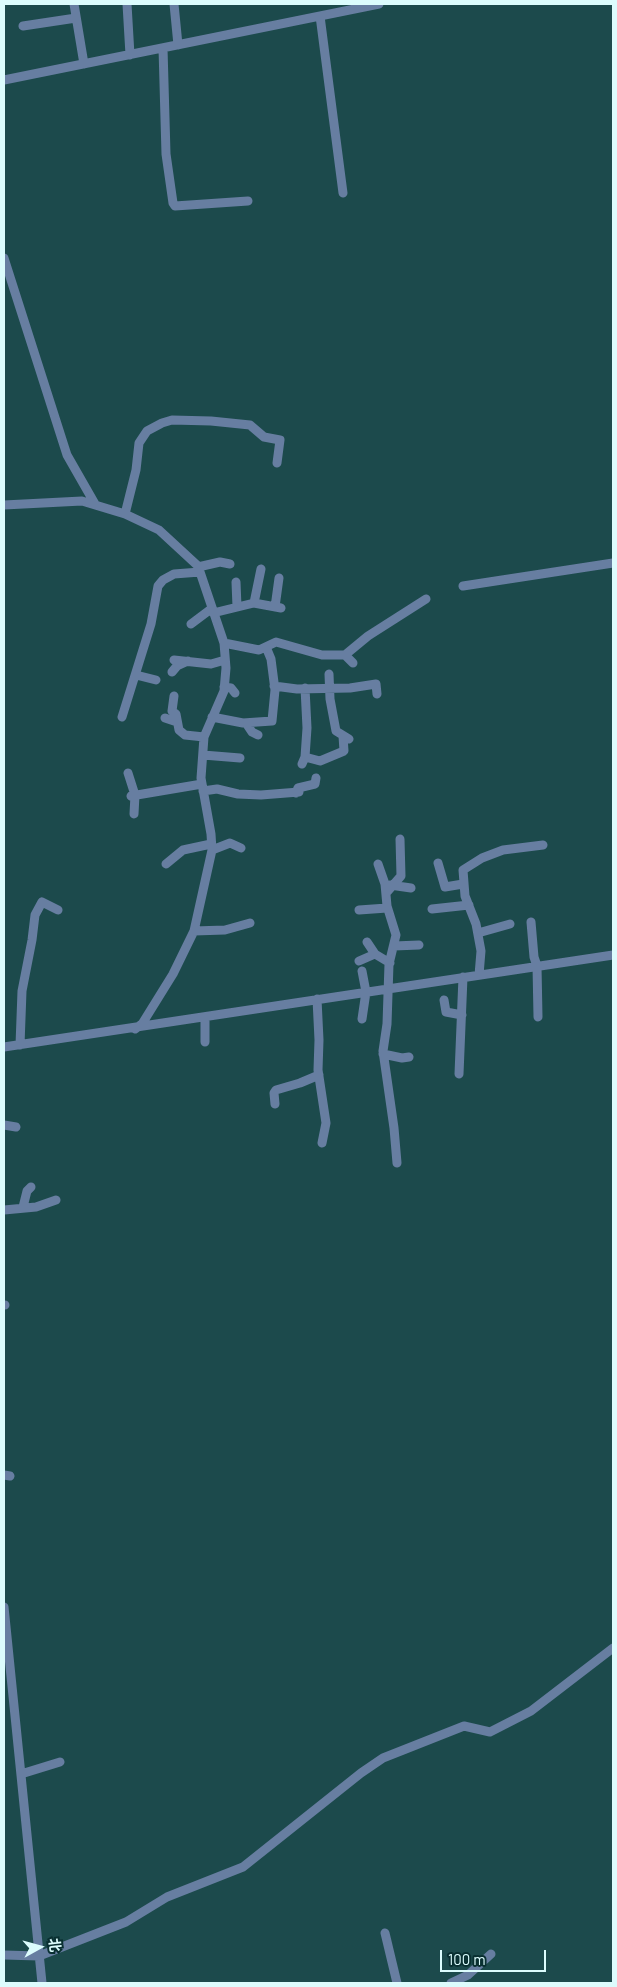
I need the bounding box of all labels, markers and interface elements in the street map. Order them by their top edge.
north arrow [15,1922,65,1972]
text: 北 [46,1937,65,1953]
scale bar [442,1940,548,1972]
text: 100 m [448,1950,486,1968]

